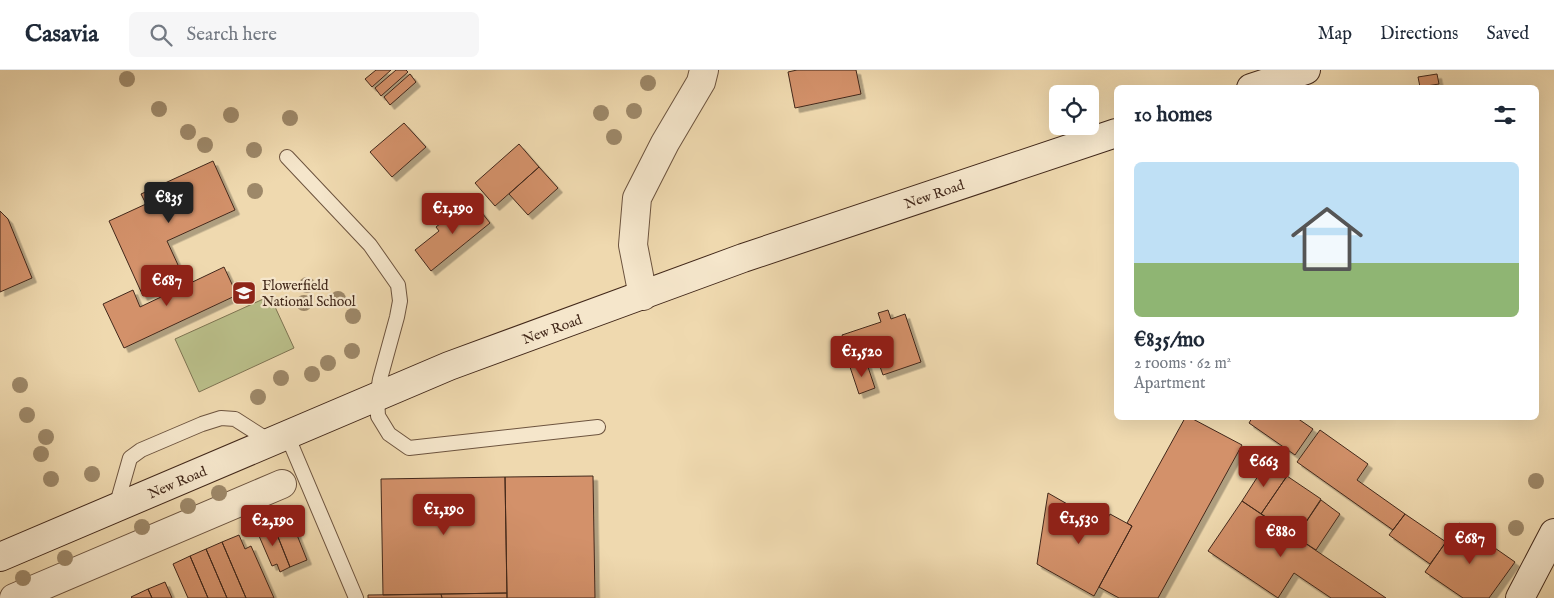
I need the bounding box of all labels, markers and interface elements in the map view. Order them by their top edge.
search box [129,12,479,57]
text: Casavia [25,19,99,50]
icon: search [147,21,175,49]
text: Search here [187,23,277,47]
text: Map [1318,23,1352,46]
text: Directions [1380,23,1458,46]
text: Saved [1486,23,1529,46]
map controls [1049,85,1099,135]
button: locate [1049,85,1099,135]
icon: filters [1491,101,1519,129]
text: 10 homes [1134,102,1212,129]
street label: New Road [902,176,967,214]
pin: €835 [139,182,199,224]
text: €835 [155,188,183,208]
pin: €1,190 [412,192,494,235]
icon: home [1282,194,1372,284]
text: €1,190 [433,199,473,219]
pin: €687 [137,264,197,307]
text: €687 [152,271,182,291]
place label: Flowerfield National School [262,277,356,311]
school or university icon: Flowerfield National School [231,280,257,306]
street label: New Road [520,311,585,349]
text: €835/mo [1134,327,1205,354]
pin: €1,520 [821,336,903,378]
text: €1,520 [842,342,882,362]
text: 2 rooms · 62 m² [1134,354,1231,374]
text: Apartment [1134,374,1205,394]
pin: €663 [1234,446,1294,488]
text: €663 [1250,452,1278,472]
street label: New Road [145,462,210,503]
pin: €1,190 [403,494,485,536]
text: €1,190 [424,500,464,520]
pin: €1,530 [1038,502,1120,545]
pin: €2,190 [232,504,314,547]
text: €1,530 [1059,509,1099,529]
text: €2,190 [252,511,294,531]
pin: €880 [1251,516,1311,558]
text: €880 [1266,522,1296,542]
pin: €687 [1440,522,1500,565]
text: €687 [1455,529,1485,549]

